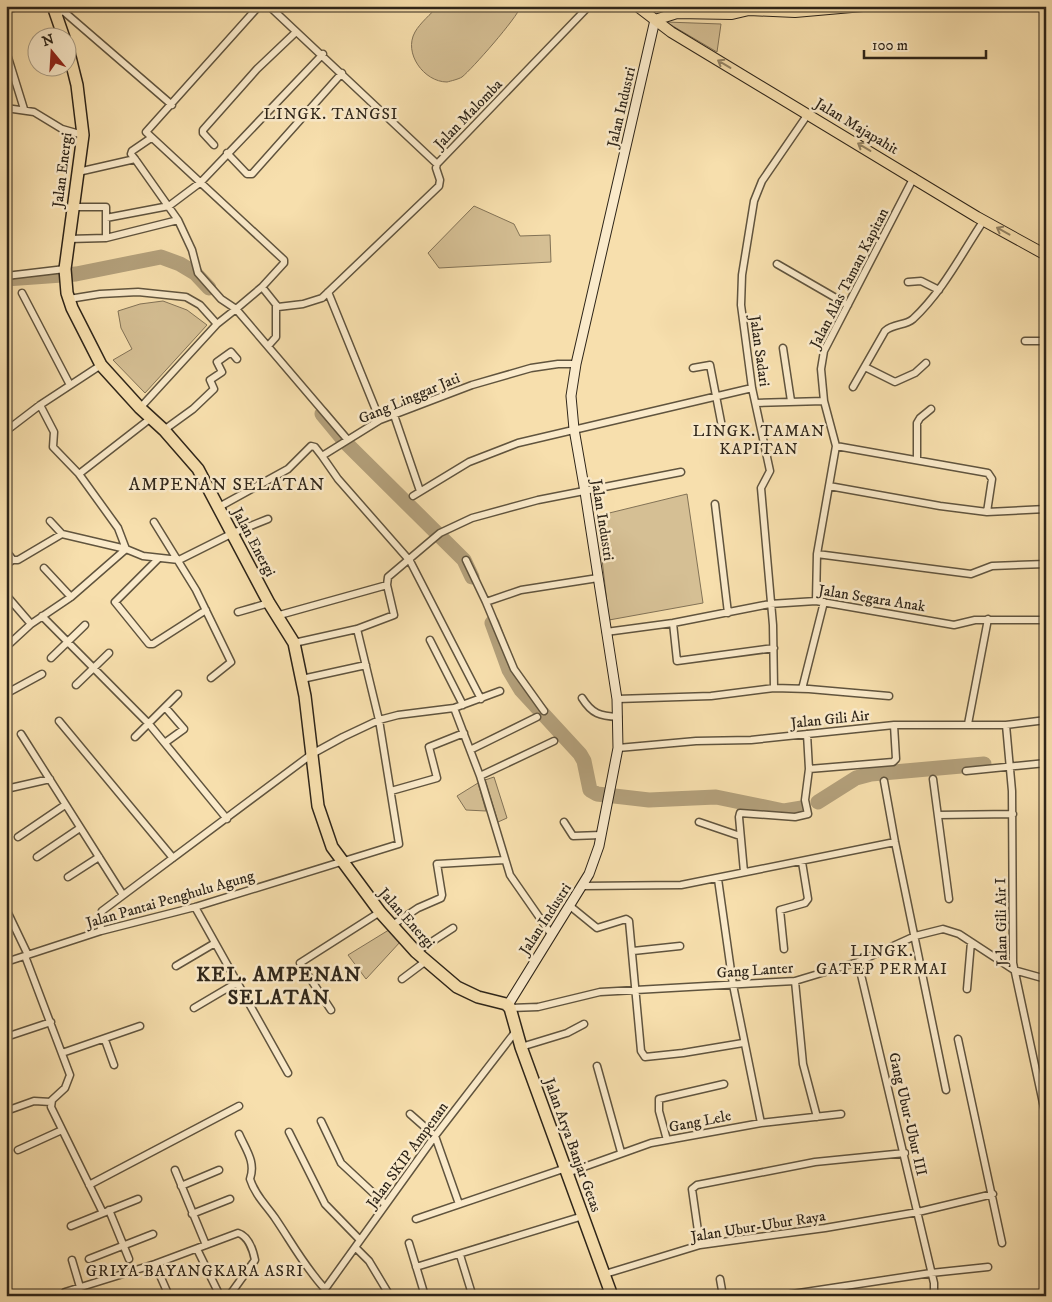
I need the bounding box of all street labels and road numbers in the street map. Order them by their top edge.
street label: Jalan Industri [603,65,640,151]
street label: Jalan Malomba [429,75,507,155]
street label: Jalan Majapahit [810,93,902,159]
street label: Jalan Energi [48,131,77,211]
street label: Jalan Alas Taman Kapitan [805,205,893,353]
street label: Jalan Sadari [745,312,774,388]
street label: Gang Linggar Jati [356,369,463,428]
street label: Jalan Industri [586,476,618,562]
street label: Jalan Energi [227,503,280,580]
street label: Jalan Segara Anak [815,580,927,616]
street label: Jalan Gili Air [788,706,871,733]
street label: Jalan Pantai Penghulu Agung [82,866,257,933]
street label: Jalan Gili Air I [991,878,1012,968]
street label: Jalan Industri [514,880,576,960]
street label: Jalan Energi [373,882,439,953]
street label: Gang Lanter [716,958,794,983]
street label: Gang Ubur-Ubur III [884,1051,931,1178]
street label: Jalan Arya Banjar Getas [539,1074,606,1215]
street label: Jalan SKIP Ampenan [361,1098,453,1214]
street label: Gang Lele [667,1106,733,1137]
street label: Jalan Ubur-Ubur Raya [687,1206,827,1247]

